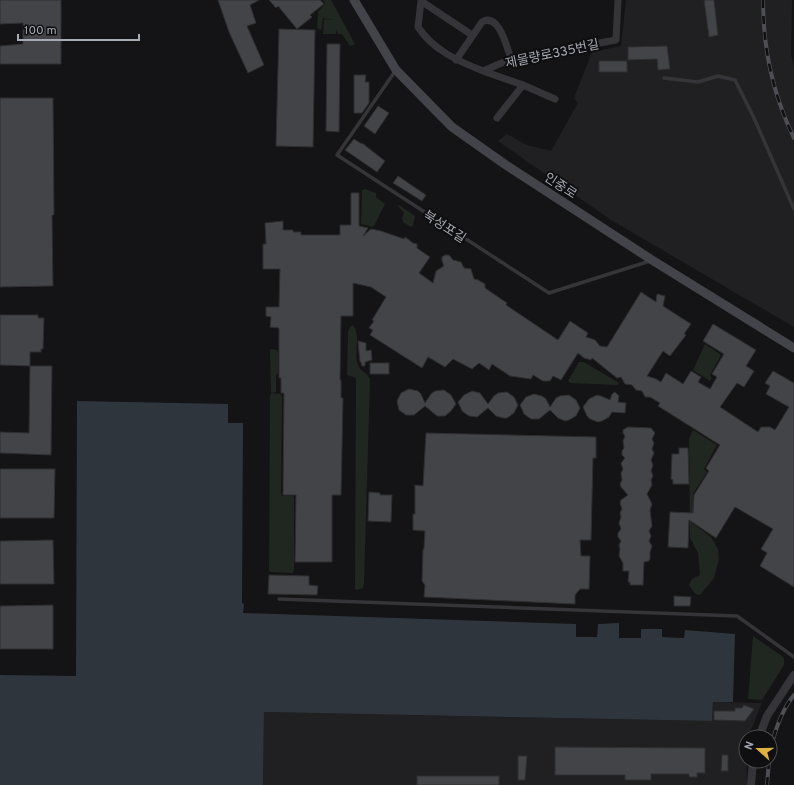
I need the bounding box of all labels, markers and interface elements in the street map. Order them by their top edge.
scale bar [18,16,139,42]
text: 100 m [24,23,57,39]
street label: 제물량로335번길 [504,37,601,73]
street label: 인중로 [541,170,579,203]
street label: 북성포길 [419,208,468,247]
north arrow [738,729,778,769]
text: N [742,740,758,752]

